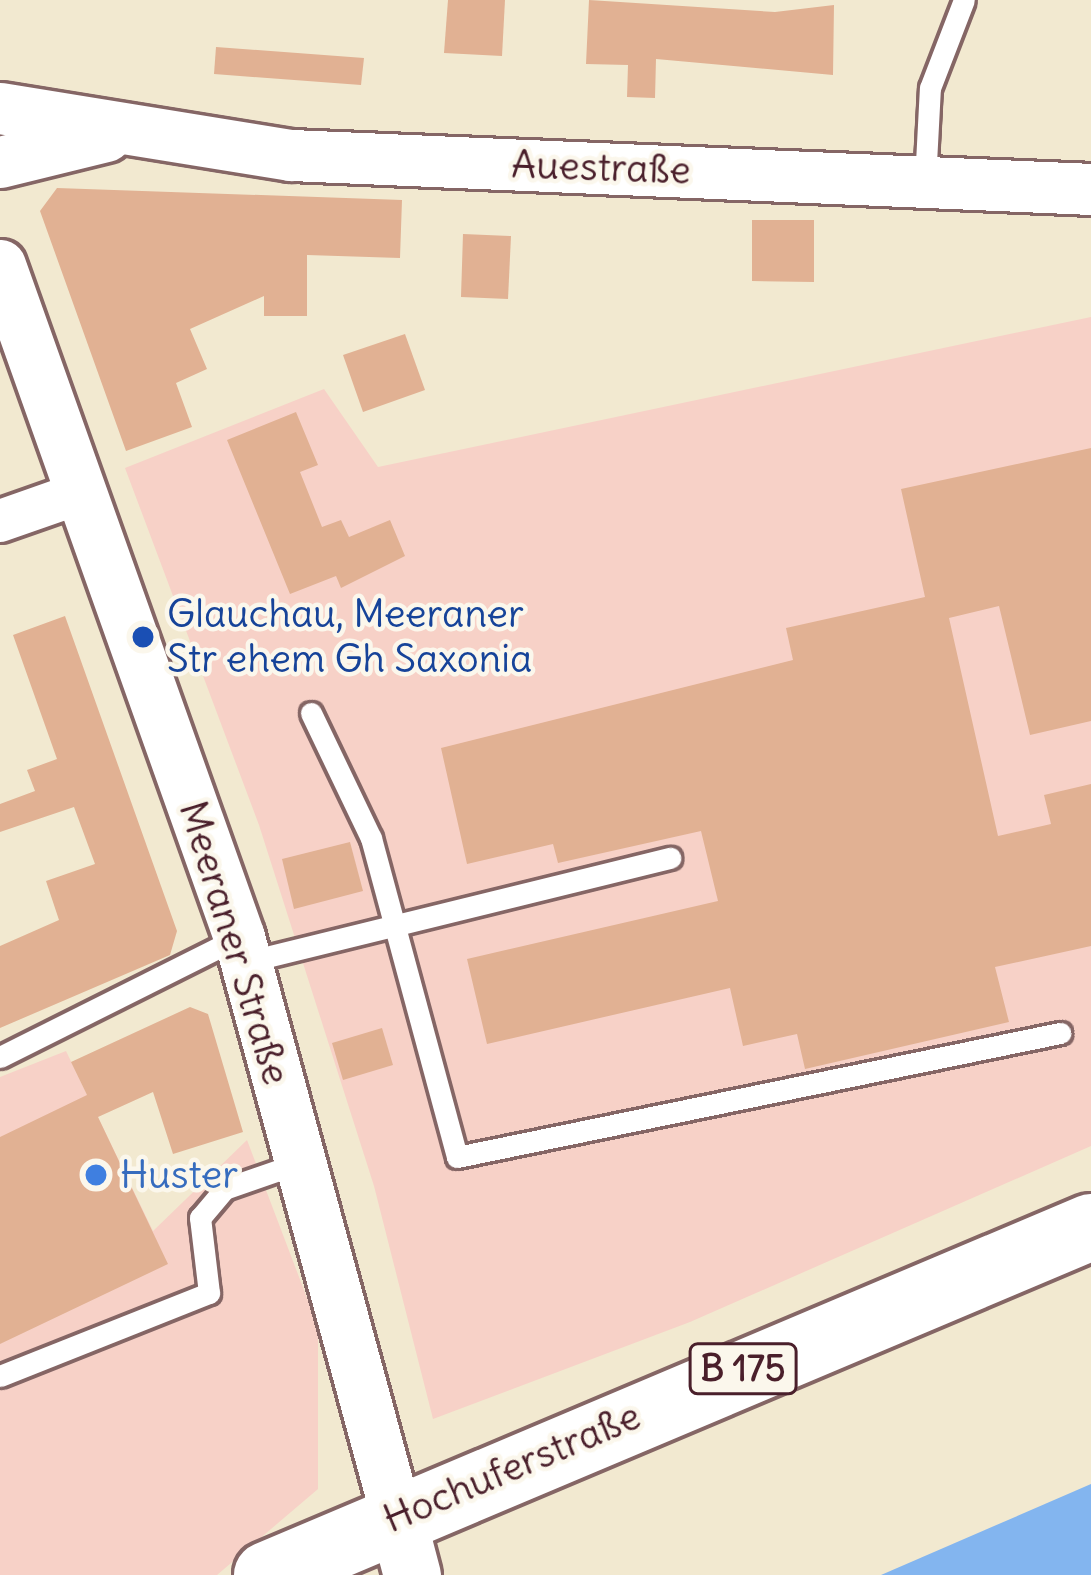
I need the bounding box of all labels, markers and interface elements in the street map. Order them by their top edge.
street label: Auestraße [510,141,692,195]
place label: Glauchau, Meeraner Str ehem Gh Saxonia [167,592,532,683]
marker: Glauchau, Meeraner Str ehem Gh Saxonia [130,624,156,650]
street label: Meeraner Straße [169,796,299,1090]
place label: Huster [120,1152,238,1198]
marker: Huster [83,1162,109,1188]
road number: B 175 [686,1339,800,1399]
street label: Hochuferstraße [377,1393,647,1543]

